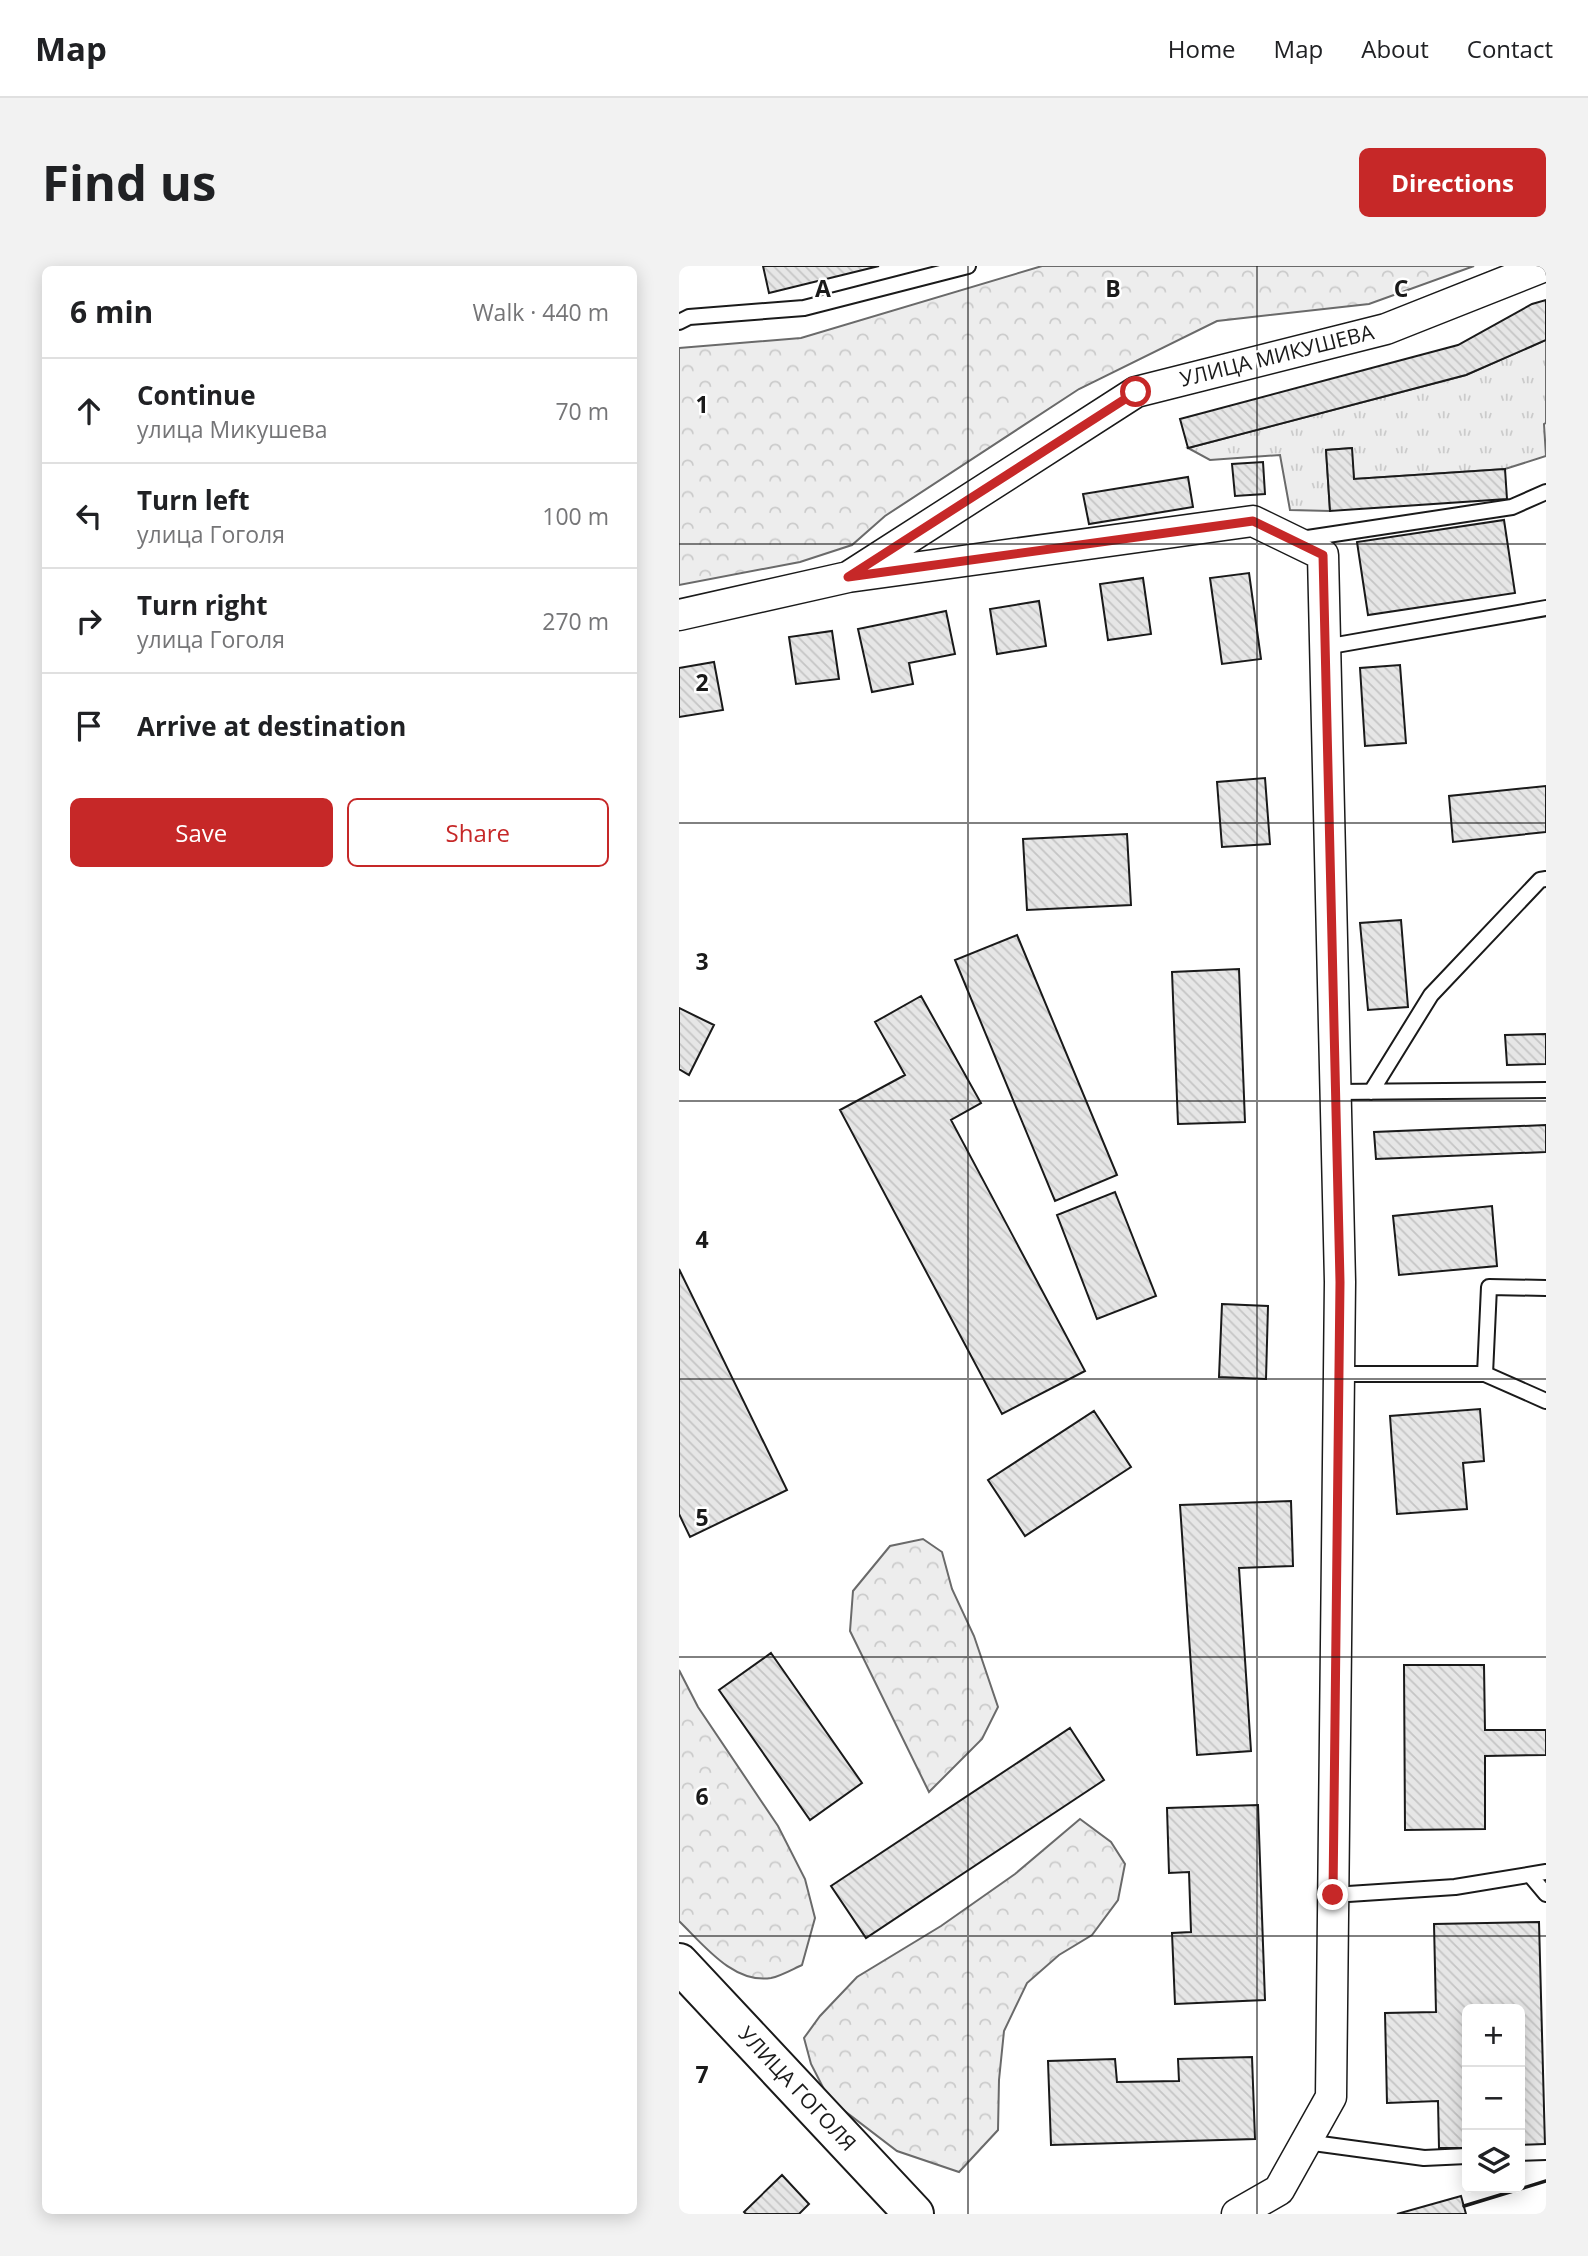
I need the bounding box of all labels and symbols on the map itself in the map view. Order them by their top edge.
text: A [815,272,831,304]
text: B [1105,272,1121,304]
text: C [1394,272,1408,304]
street label: УЛИЦА МИКУШЕВА [1177,317,1377,393]
route start [1120,376,1151,407]
text: 1 [695,388,709,420]
text: 2 [695,666,709,698]
text: 3 [695,945,709,977]
text: 4 [695,1223,709,1255]
text: 5 [695,1501,709,1533]
text: 6 [695,1780,709,1812]
route end [1317,1879,1348,1910]
street label: УЛИЦА ГОГОЛЯ [733,2020,863,2157]
text: 7 [695,2058,709,2090]

